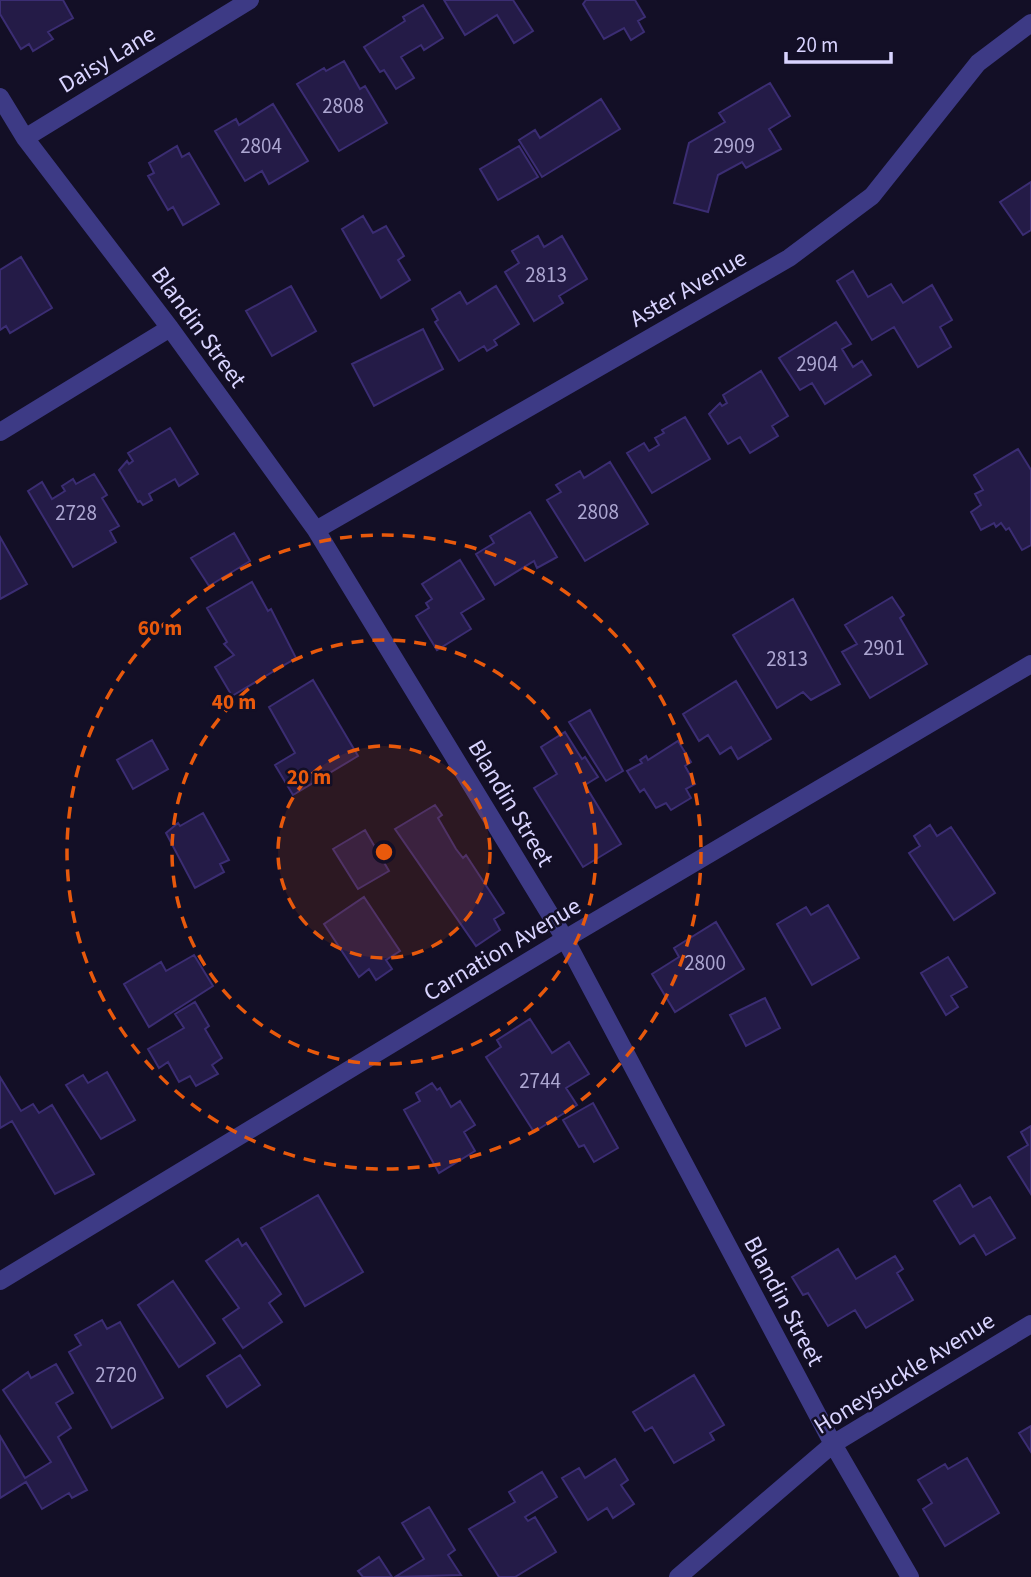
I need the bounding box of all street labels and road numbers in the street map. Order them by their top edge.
street label: Daisy Lane [52,17,162,102]
street label: Aster Avenue [623,241,753,336]
street label: Blandin Street [142,259,255,395]
street label: Blandin Street [459,733,562,873]
street label: Carnation Avenue [417,889,588,1010]
street label: Blandin Street [735,1230,833,1372]
street label: Honeysuckle Avenue [807,1304,1002,1443]

